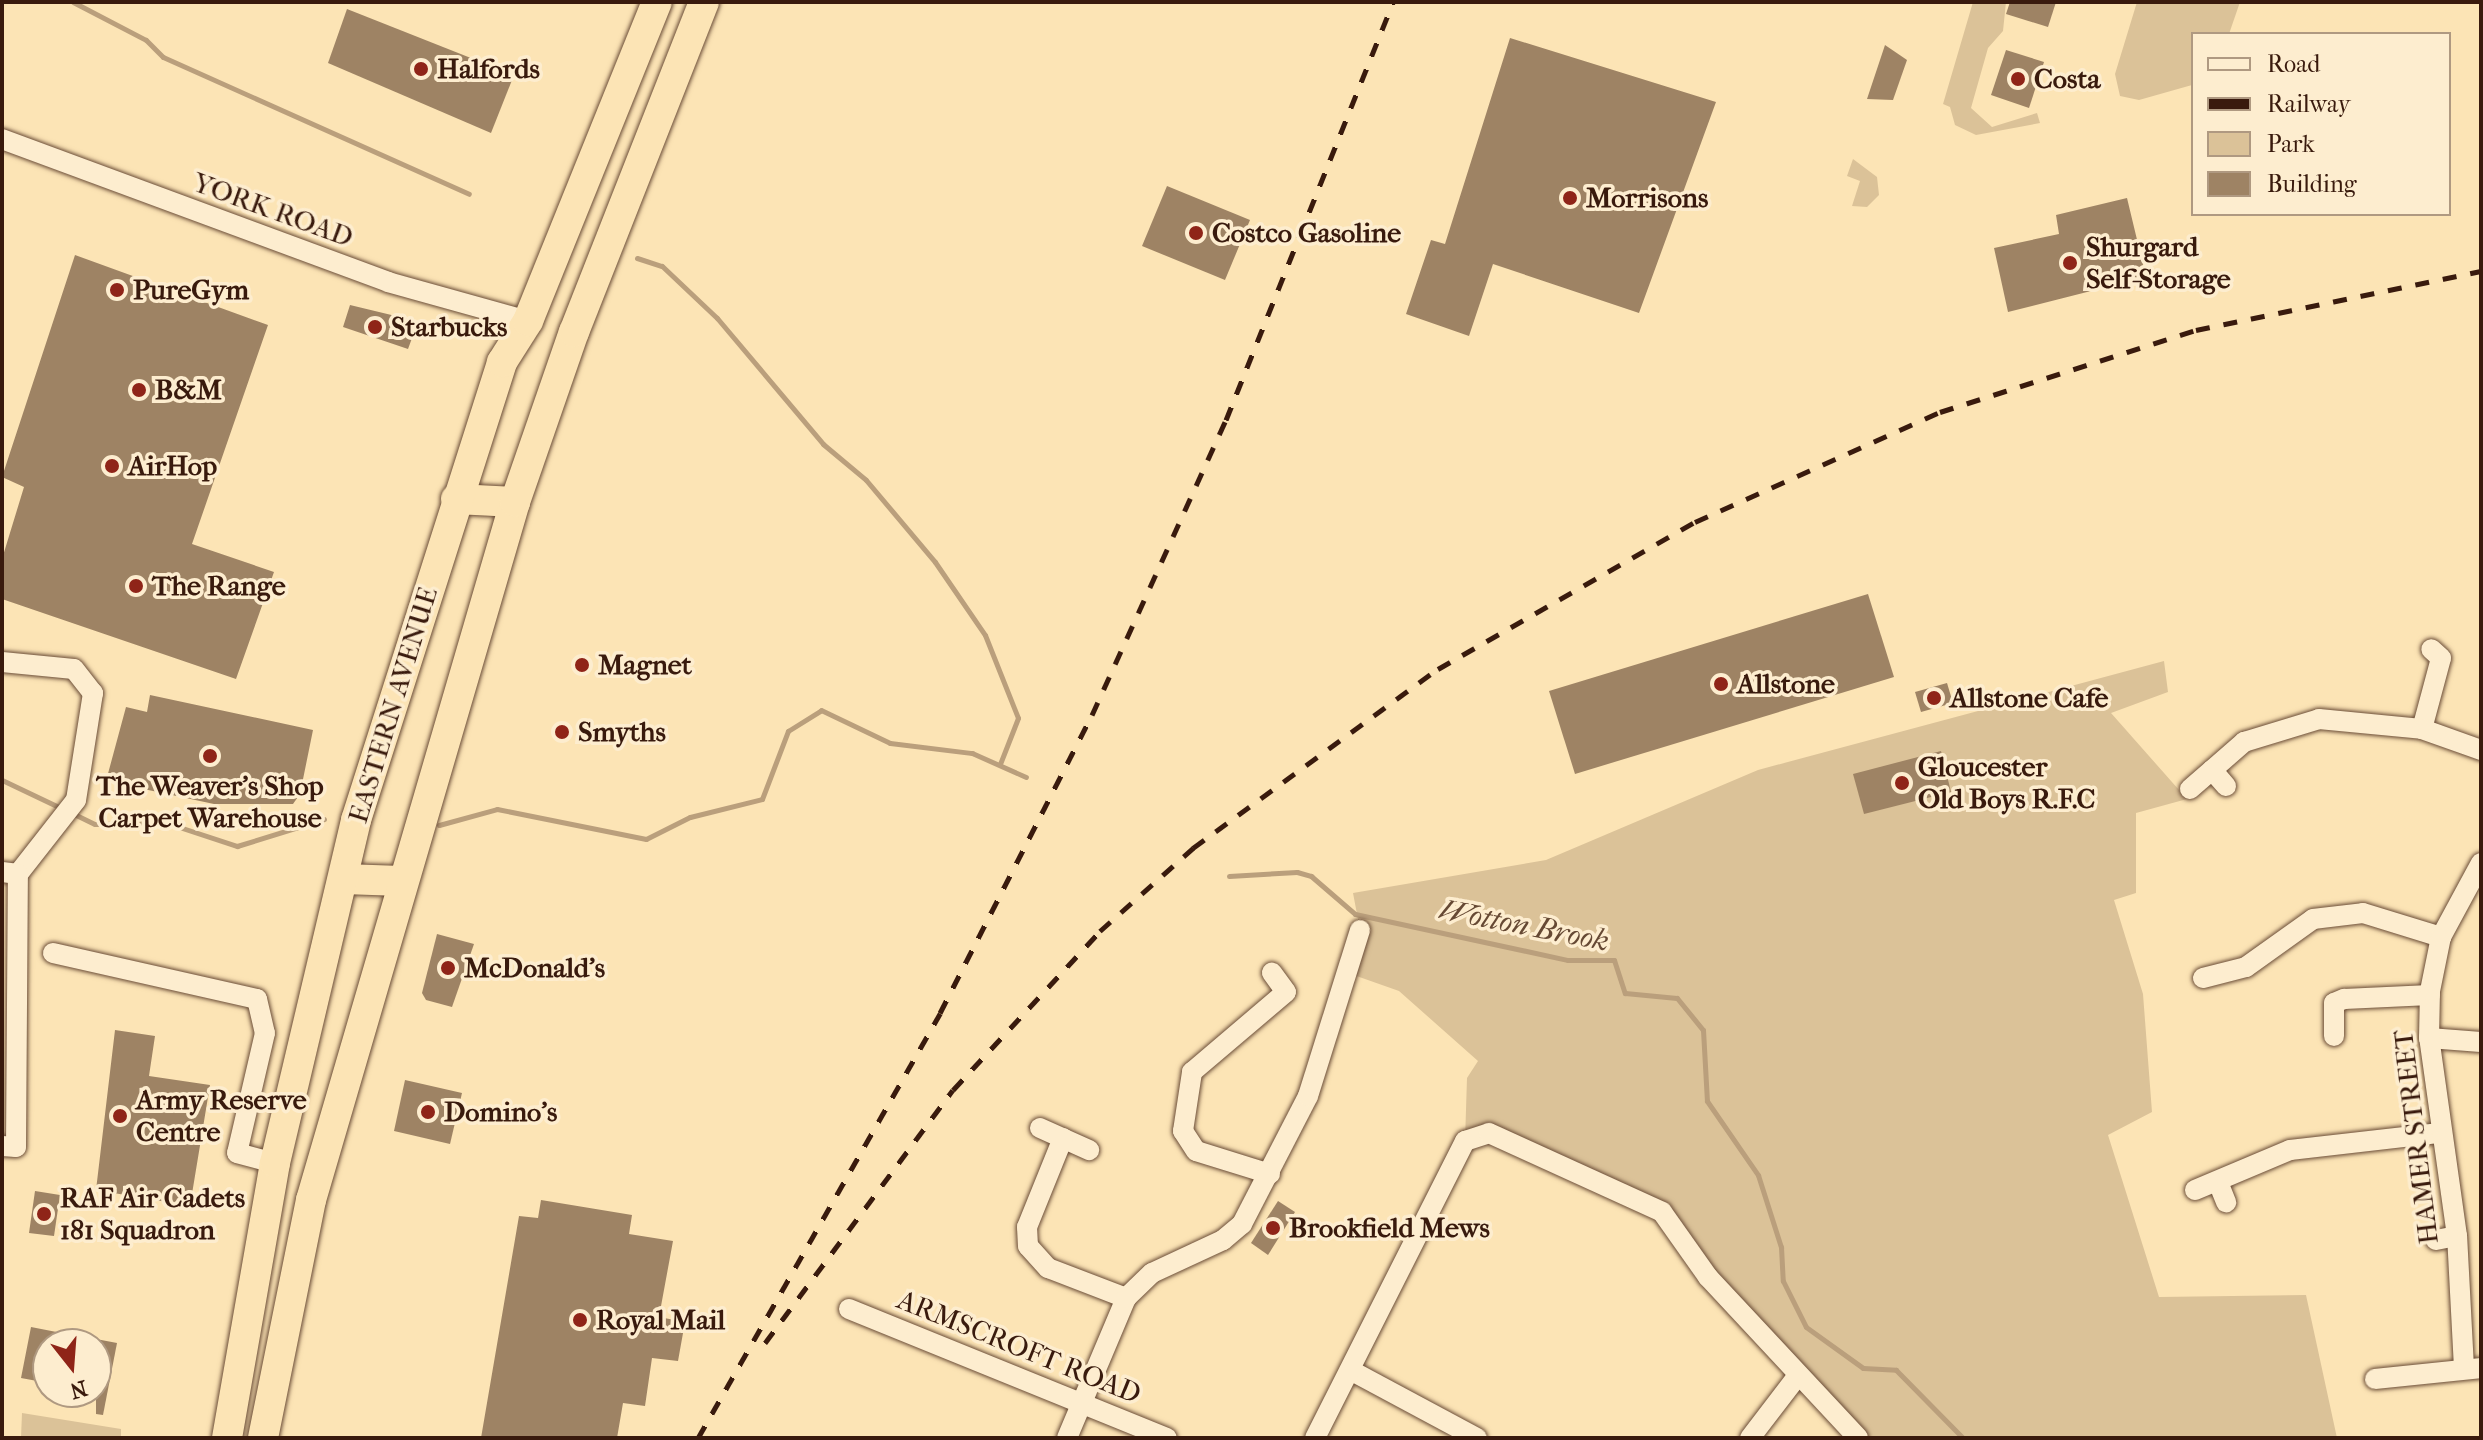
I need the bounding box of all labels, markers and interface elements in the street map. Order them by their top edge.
legend [2191,32,2451,216]
text: Road [2267,50,2320,78]
place label: Halfords [437,52,540,86]
marker: Halfords [412,60,430,78]
place label: Costa [2034,62,2100,96]
marker: Costa [2009,70,2027,88]
text: Railway [2267,90,2350,118]
text: Park [2267,130,2315,158]
street label: YORK ROAD [189,166,357,254]
text: Building [2267,170,2357,198]
place label: Morrisons [1586,181,1708,215]
marker: Morrisons [1561,189,1579,207]
place label: Costco Gasoline [1212,216,1401,250]
marker: Costco Gasoline [1187,224,1205,242]
place label: Shurgard Self-Storage [2086,230,2231,296]
marker: Shurgard Self-Storage [2061,254,2079,272]
place label: PureGym [133,273,249,307]
marker: PureGym [108,281,126,299]
place label: Starbucks [391,310,507,344]
marker: Starbucks [366,318,384,336]
place label: B&M [155,373,222,407]
marker: B&M [130,381,148,399]
place label: AirHop [128,449,217,483]
marker: AirHop [103,457,121,475]
place label: The Range [152,569,286,603]
marker: The Range [127,577,145,595]
street label: EASTERN AVENUE [341,583,445,827]
place label: Magnet [598,648,692,682]
marker: Magnet [573,656,591,674]
place label: Allstone [1737,667,1835,701]
marker: Allstone [1712,675,1730,693]
place label: Allstone Cafe [1950,681,2108,715]
marker: Allstone Cafe [1925,689,1943,707]
place label: Smyths [578,715,666,749]
marker: Smyths [553,723,571,741]
marker: The Weaver's Shop Carpet Warehouse [201,747,219,765]
place label: Gloucester Old Boys R.F.C [1918,750,2095,816]
place label: The Weaver's Shop Carpet Warehouse [96,769,324,835]
marker: Gloucester Old Boys R.F.C [1893,774,1911,792]
water label: Wotton Brook [1436,892,1612,960]
place label: McDonald's [464,951,605,985]
marker: McDonald's [439,959,457,977]
street label: HAMER STREET [2386,1028,2446,1246]
place label: Army Reserve Centre [136,1083,307,1149]
place label: Domino's [444,1095,557,1129]
marker: Domino's [419,1103,437,1121]
marker: Army Reserve Centre [111,1107,129,1125]
place label: RAF Air Cadets 181 Squadron [60,1181,245,1247]
marker: RAF Air Cadets 181 Squadron [35,1205,53,1223]
place label: Brookfield Mews [1289,1211,1490,1245]
marker: Brookfield Mews [1264,1219,1282,1237]
street label: ARMSCROFT ROAD [892,1283,1146,1411]
place label: Royal Mail [596,1303,725,1337]
marker: Royal Mail [571,1311,589,1329]
north arrow [32,1328,112,1408]
text: N [67,1374,90,1404]

